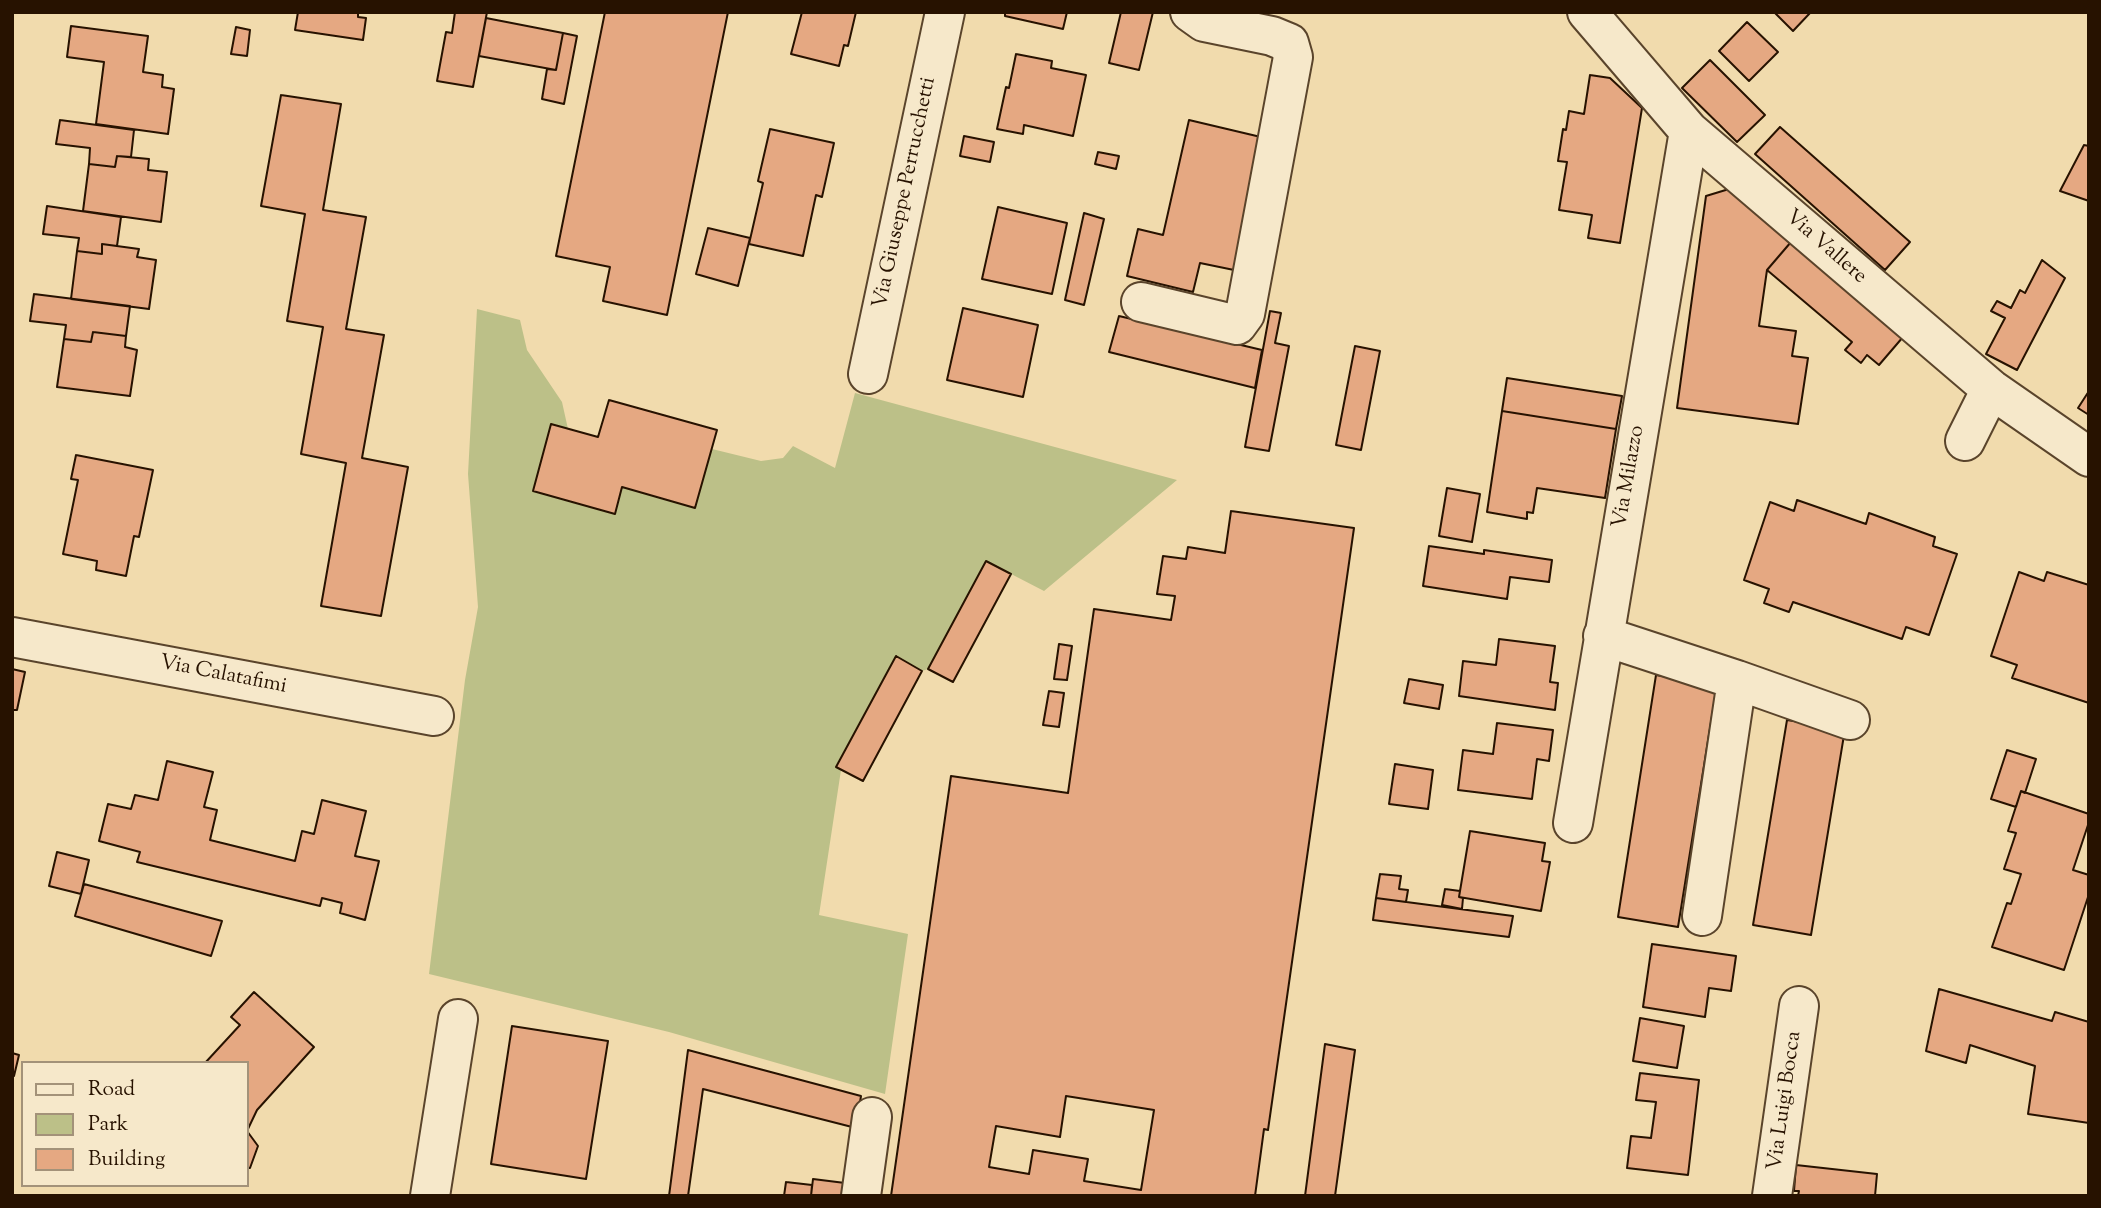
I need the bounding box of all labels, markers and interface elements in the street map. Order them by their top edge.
street label: Via Giuseppe Perrucchetti [869,75,943,311]
street label: Via Vallere [1779,206,1871,290]
street label: Via Milazzo [1609,424,1651,530]
street label: Via Calatafimi [157,651,289,701]
street label: Via Luigi Bocca [1764,1030,1808,1172]
legend [21,1061,248,1187]
text: Road [88,1075,135,1105]
text: Park [88,1110,128,1140]
text: Building [88,1145,165,1175]

